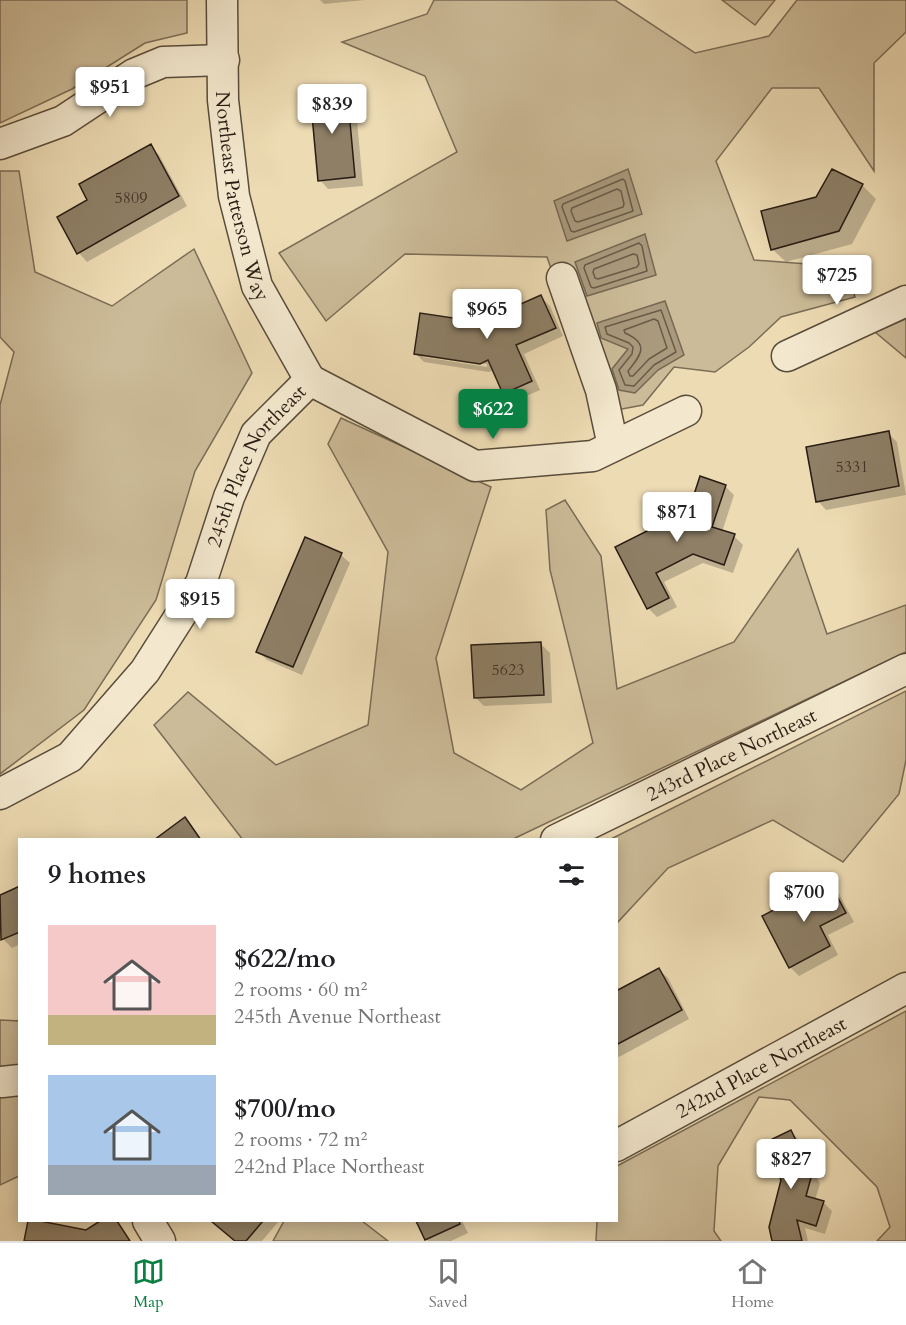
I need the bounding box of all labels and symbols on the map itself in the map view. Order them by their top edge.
pin: $951 [74,67,146,118]
pin: $839 [296,84,368,135]
street label: Northeast Patterson Way [209,91,277,306]
house number: 5809 [115,187,147,209]
pin: $725 [801,255,873,306]
pin: $965 [451,289,523,340]
street label: 245th Place Northeast [200,378,312,551]
pin: $622 [457,389,529,440]
house number: 5331 [836,456,868,478]
pin: $871 [641,492,713,543]
pin: $915 [164,579,236,630]
house number: 5623 [492,659,524,681]
street label: 243rd Place Northeast [641,701,822,807]
pin: $700 [768,872,840,923]
street label: 242nd Place Northeast [671,1009,852,1125]
pin: $827 [755,1139,827,1190]

